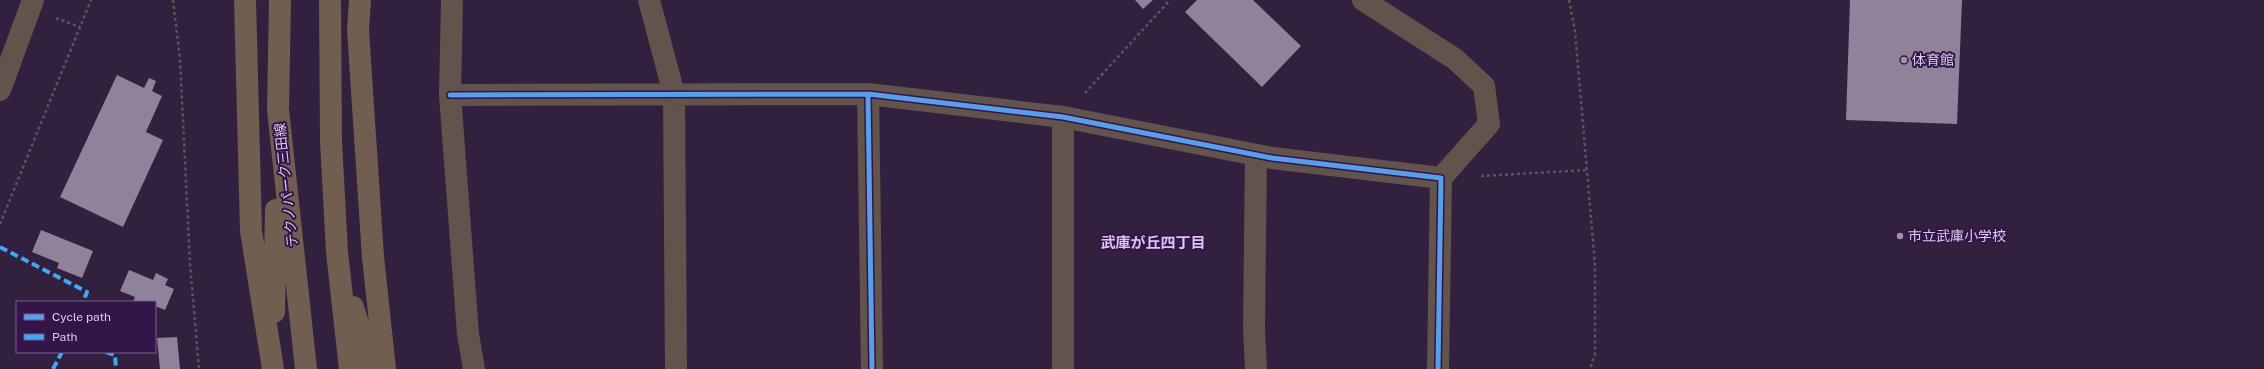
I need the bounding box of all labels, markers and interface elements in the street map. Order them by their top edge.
place label: 体育館 [1912,52,1954,68]
marker: 体育館 [1899,55,1909,65]
street label: テクノパーク三田線 [272,122,300,248]
place label: 市立武庫小学校 [1908,228,2006,244]
marker: 市立武庫小学校 [1895,231,1905,241]
district label: 武庫が丘四丁目 [1100,234,1206,251]
legend [16,301,156,353]
text: Cycle path [52,310,111,324]
text: Path [52,330,78,344]

